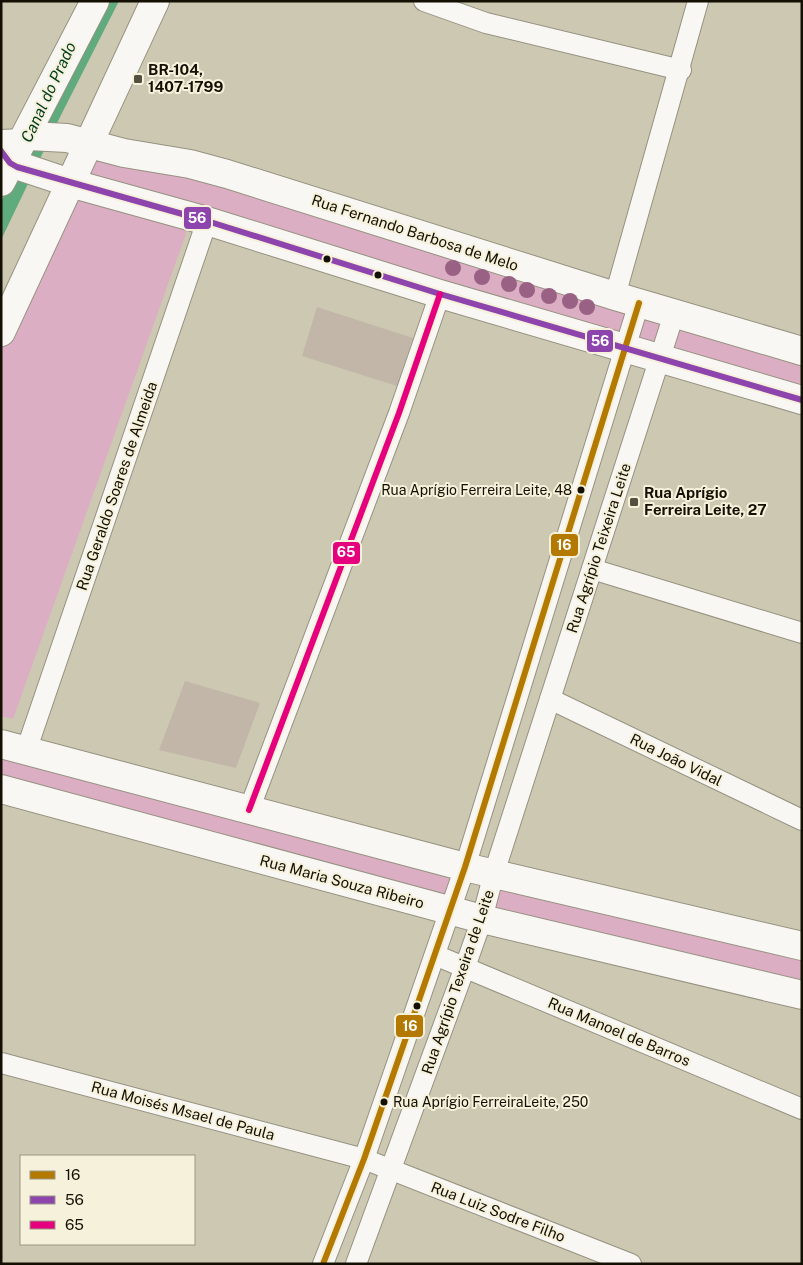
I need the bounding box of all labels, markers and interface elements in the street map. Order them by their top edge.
water label: Canal do Prado [17,39,80,145]
place label: BR-104, 1407-1799 [148,61,223,95]
marker: BR-104, 1407-1799 [132,73,144,85]
street label: Rua Fernando Barbosa de Melo [310,191,521,274]
line badge: 56 [183,206,212,230]
text: 56 [188,210,206,226]
unlabelled marker [322,254,332,264]
unlabelled marker [373,270,383,280]
line badge: 56 [586,329,614,353]
text: 56 [591,333,609,349]
street label: Rua Geraldo Soares de Almeida [73,379,160,592]
street label: Rua Agrípio Teixeira Leite [563,461,634,635]
place label: Rua Aprígio Ferreira Leite, 48 [381,482,572,498]
place label: Rua Aprígio Ferreira Leite, 27 [644,484,767,518]
marker: Rua Aprígio Ferreira Leite, 48 [576,485,586,495]
marker: Rua Aprígio Ferreira Leite, 27 [628,496,640,508]
line badge: 16 [550,533,579,557]
text: 16 [556,537,572,553]
line badge: 65 [332,541,361,565]
text: 65 [337,544,355,560]
street label: Rua João Vidal [627,730,725,789]
street label: Rua Maria Souza Ribeiro [258,851,426,912]
street label: Rua Agrípio Texeira de Leite [418,887,497,1076]
street label: Rua Manoel de Barros [546,994,693,1069]
unlabelled marker [412,1001,422,1011]
line badge: 16 [395,1014,424,1038]
text: 16 [402,1018,418,1034]
street label: Rua Moisés Msael de Paula [90,1078,277,1143]
place label: Rua Aprígio FerreiraLeite, 250 [393,1094,588,1110]
marker: Rua Aprígio FerreiraLeite, 250 [379,1097,389,1107]
legend [20,1155,195,1245]
text: 16 [65,1166,80,1183]
street label: Rua Luiz Sodre Filho [429,1178,568,1245]
text: 56 [65,1191,84,1208]
text: 65 [65,1216,84,1233]

